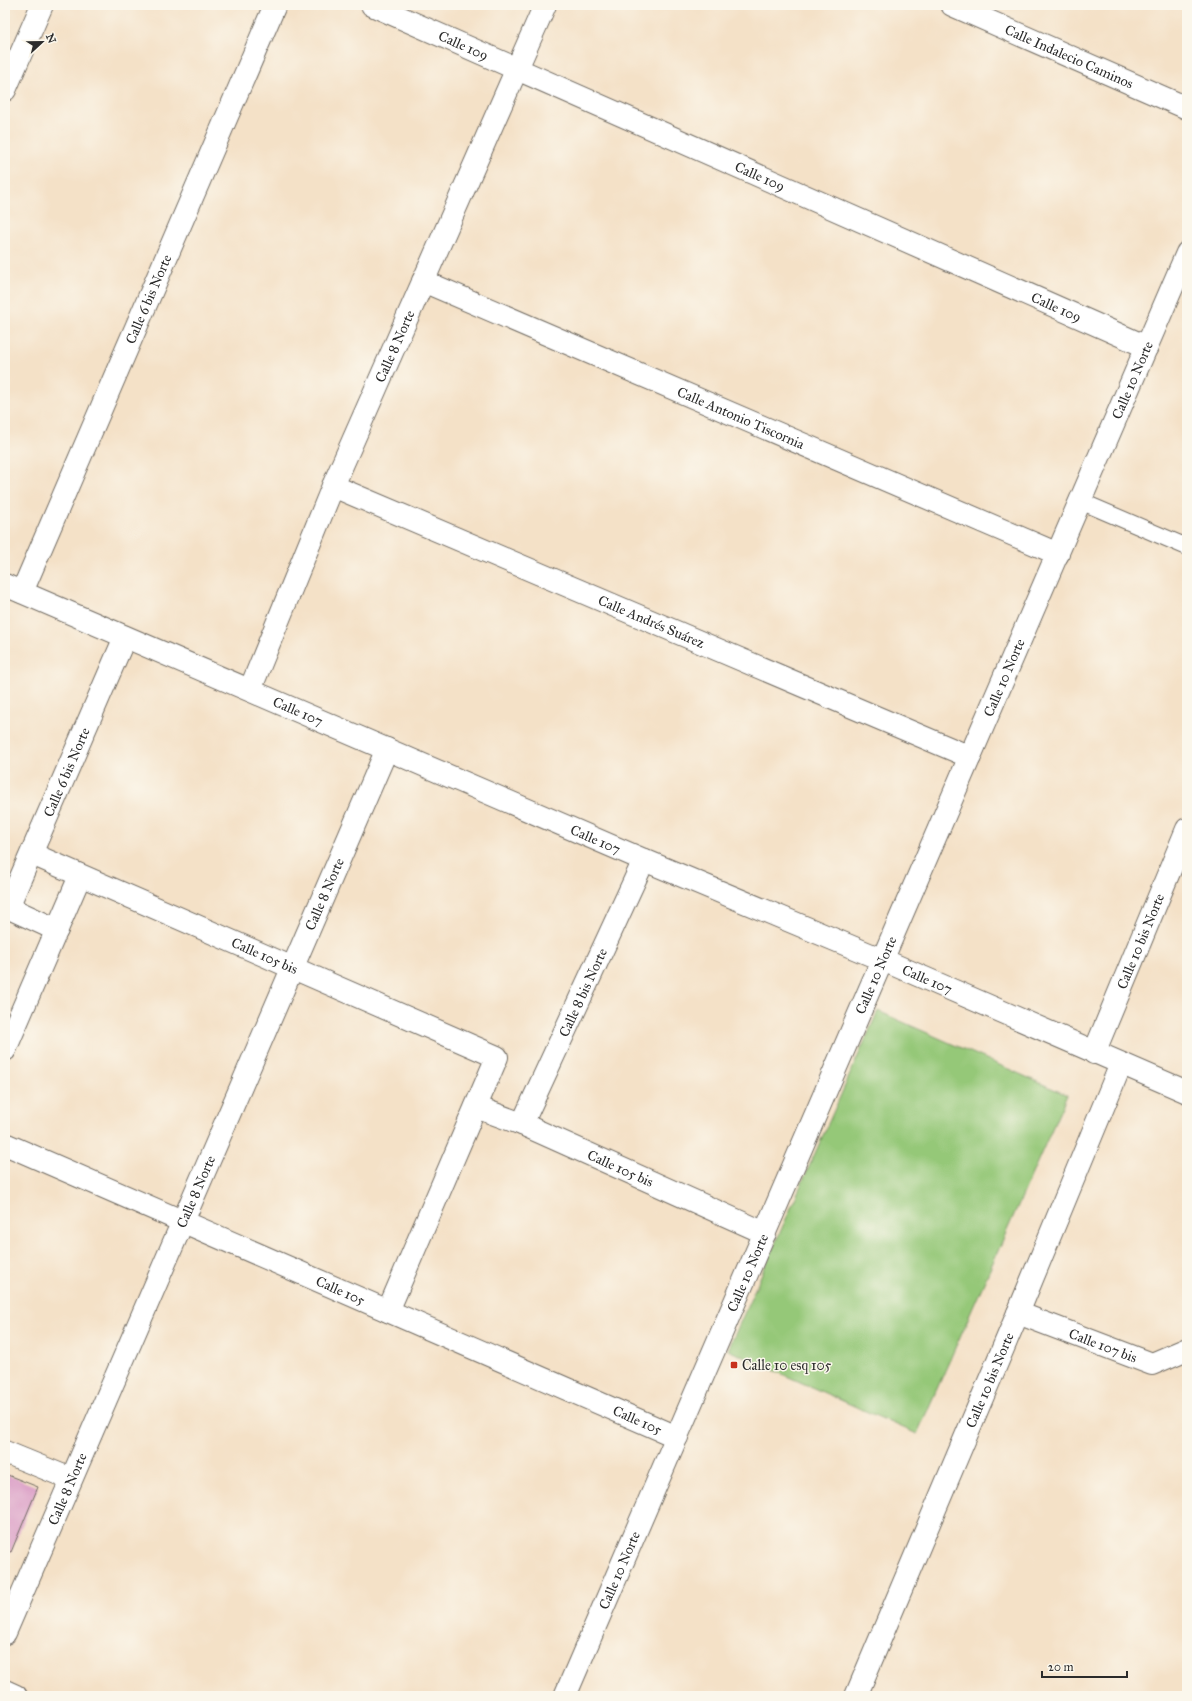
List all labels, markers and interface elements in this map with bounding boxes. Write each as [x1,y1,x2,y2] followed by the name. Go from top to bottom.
[1002,21,1136,92] street label: Calle Indalecio Caminos
[22,22,62,62] north arrow
[436,27,491,64] street label: Calle 109
[43,32,59,46] text: N
[732,158,787,195] street label: Calle 109
[122,252,176,347] street label: Calle 6 bis Norte
[1028,289,1084,326] street label: Calle 109
[372,308,418,385] street label: Calle 8 Norte
[1108,338,1157,422] street label: Calle 10 Norte
[675,383,807,453] street label: Calle Antonio Tiscornia
[595,592,707,652] street label: Calle Andrés Suárez
[980,636,1029,719] street label: Calle 10 Norte
[270,693,326,730] street label: Calle 107
[40,725,94,820] street label: Calle 6 bis Norte
[568,821,623,858] street label: Calle 107
[302,855,348,933] street label: Calle 8 Norte
[1113,891,1168,992] street label: Calle 10 bis Norte
[229,934,300,978] street label: Calle 105 bis
[852,934,901,1017] street label: Calle 10 Norte
[555,945,611,1040] street label: Calle 8 bis Norte
[899,961,955,998] street label: Calle 107
[585,1146,656,1191] street label: Calle 105 bis
[173,1153,219,1230] street label: Calle 8 Norte
[724,1231,772,1314] street label: Calle 10 Norte
[313,1273,368,1309] street label: Calle 105
[1066,1325,1139,1367] street label: Calle 107 bis
[962,1330,1018,1431] street label: Calle 10 bis Norte
[742,1357,832,1375] place label: Calle 10 esq 105
[729,1360,739,1370] marker: Calle 10 esq 105
[610,1402,665,1439] street label: Calle 105
[45,1450,91,1528] street label: Calle 8 Norte
[595,1529,644,1612] street label: Calle 10 Norte
[1042,1653,1127,1679] scale bar
[1048,1660,1074,1674] text: 20 m

